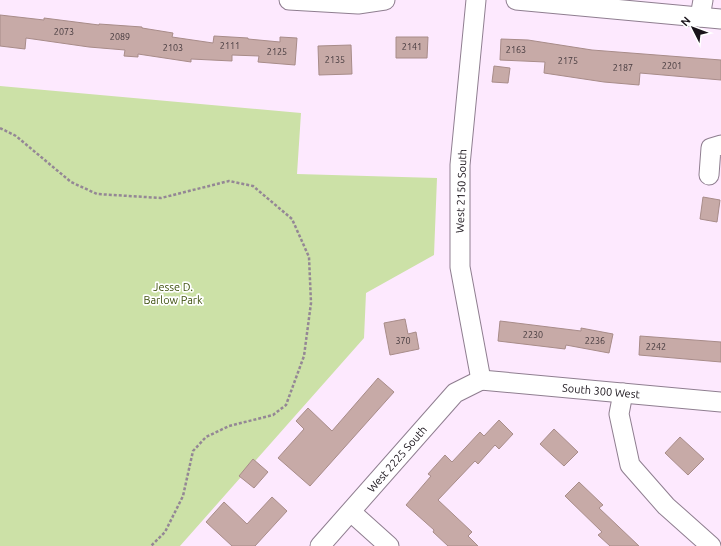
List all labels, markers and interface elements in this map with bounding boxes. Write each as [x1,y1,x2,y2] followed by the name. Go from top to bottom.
[673,8,713,48] north arrow
[678,14,693,28] text: N
[54,27,74,37] house number: 2073
[110,32,130,42] house number: 2089
[220,41,240,51] house number: 2111
[402,42,422,52] house number: 2141
[163,43,183,53] house number: 2103
[506,45,526,55] house number: 2163
[267,47,287,57] house number: 2125
[325,55,345,65] house number: 2135
[558,56,578,66] house number: 2175
[662,61,682,71] house number: 2201
[613,63,633,73] house number: 2187
[454,149,468,233] street label: West 2150 South
[143,281,203,306] park label: Jesse D. Barlow Park
[523,330,543,340] house number: 2230
[395,336,411,346] house number: 370
[585,336,605,346] house number: 2236
[646,342,666,352] house number: 2242
[562,382,641,400] street label: South 300 West
[365,423,429,495] street label: West 2225 South

